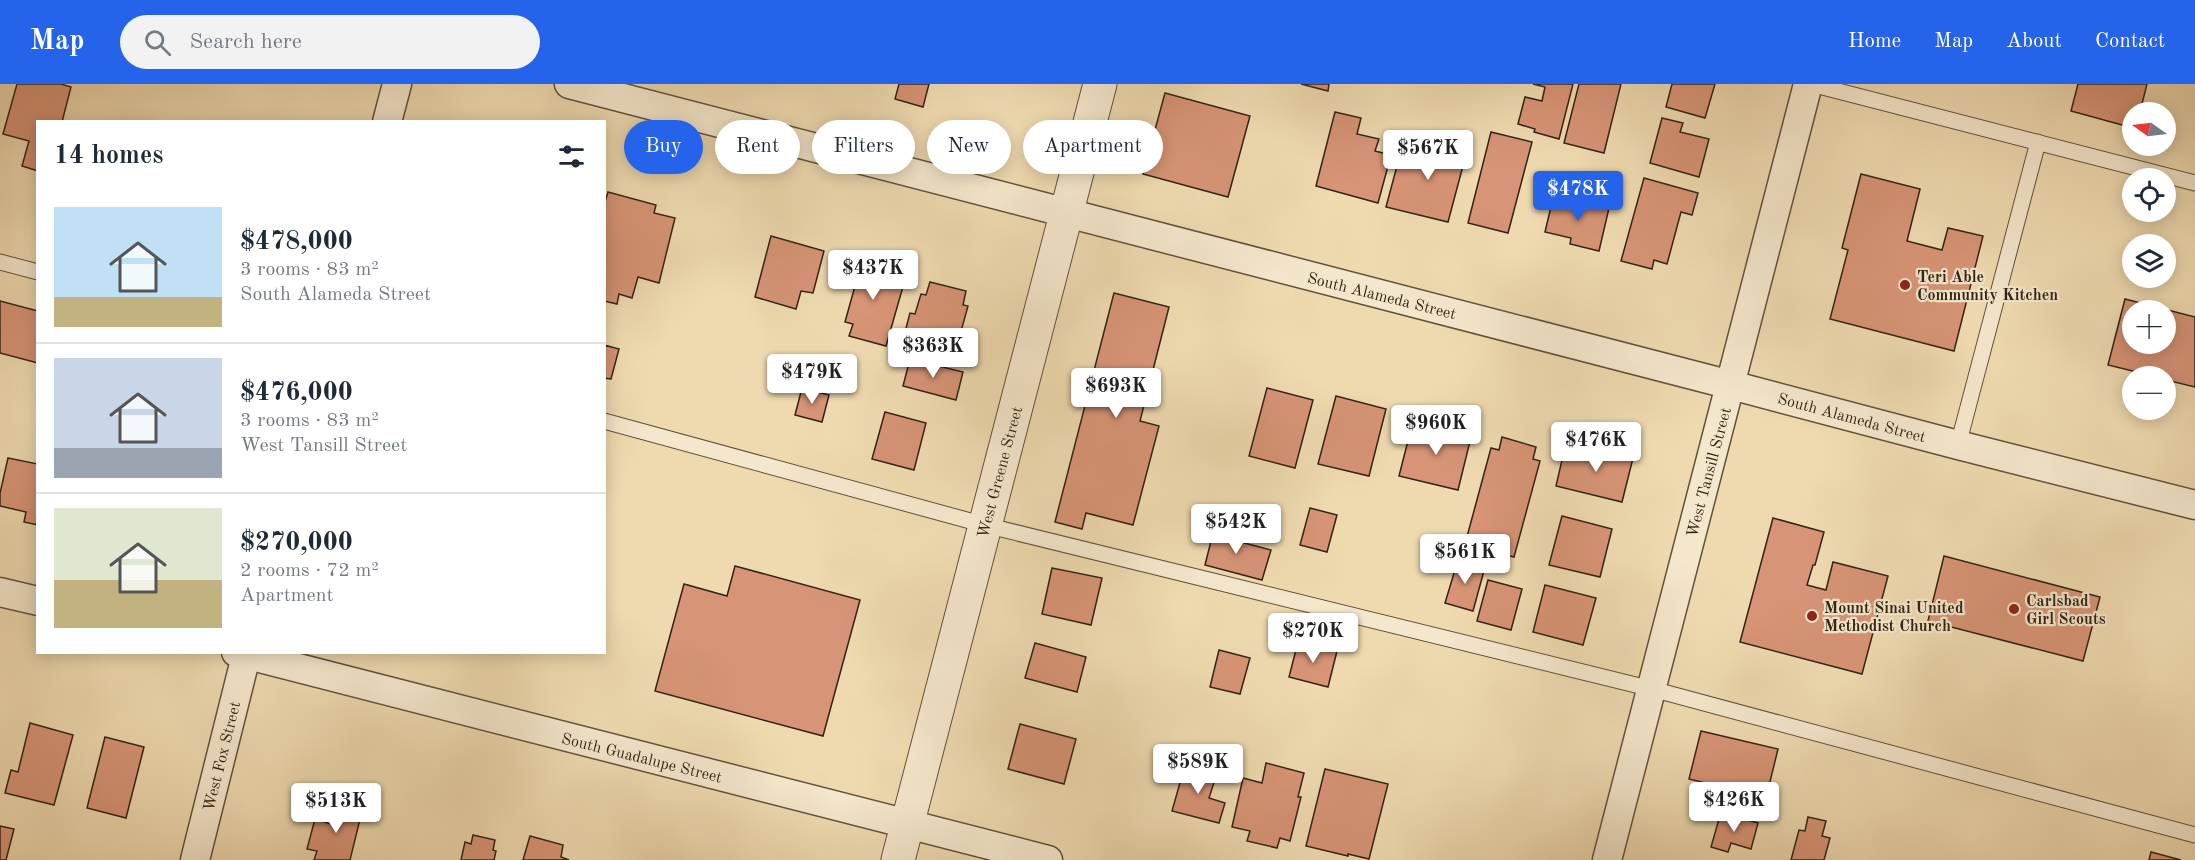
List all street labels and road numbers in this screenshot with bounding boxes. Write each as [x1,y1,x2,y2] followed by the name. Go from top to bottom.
[1305,271,1458,323] street label: South Alameda Street
[1776,391,1928,447] street label: South Alameda Street
[976,405,1026,540] street label: West Greene Street
[1685,405,1735,539] street label: West Tansill Street
[202,700,244,813] street label: West Fox Street
[560,731,724,787] street label: South Guadalupe Street

